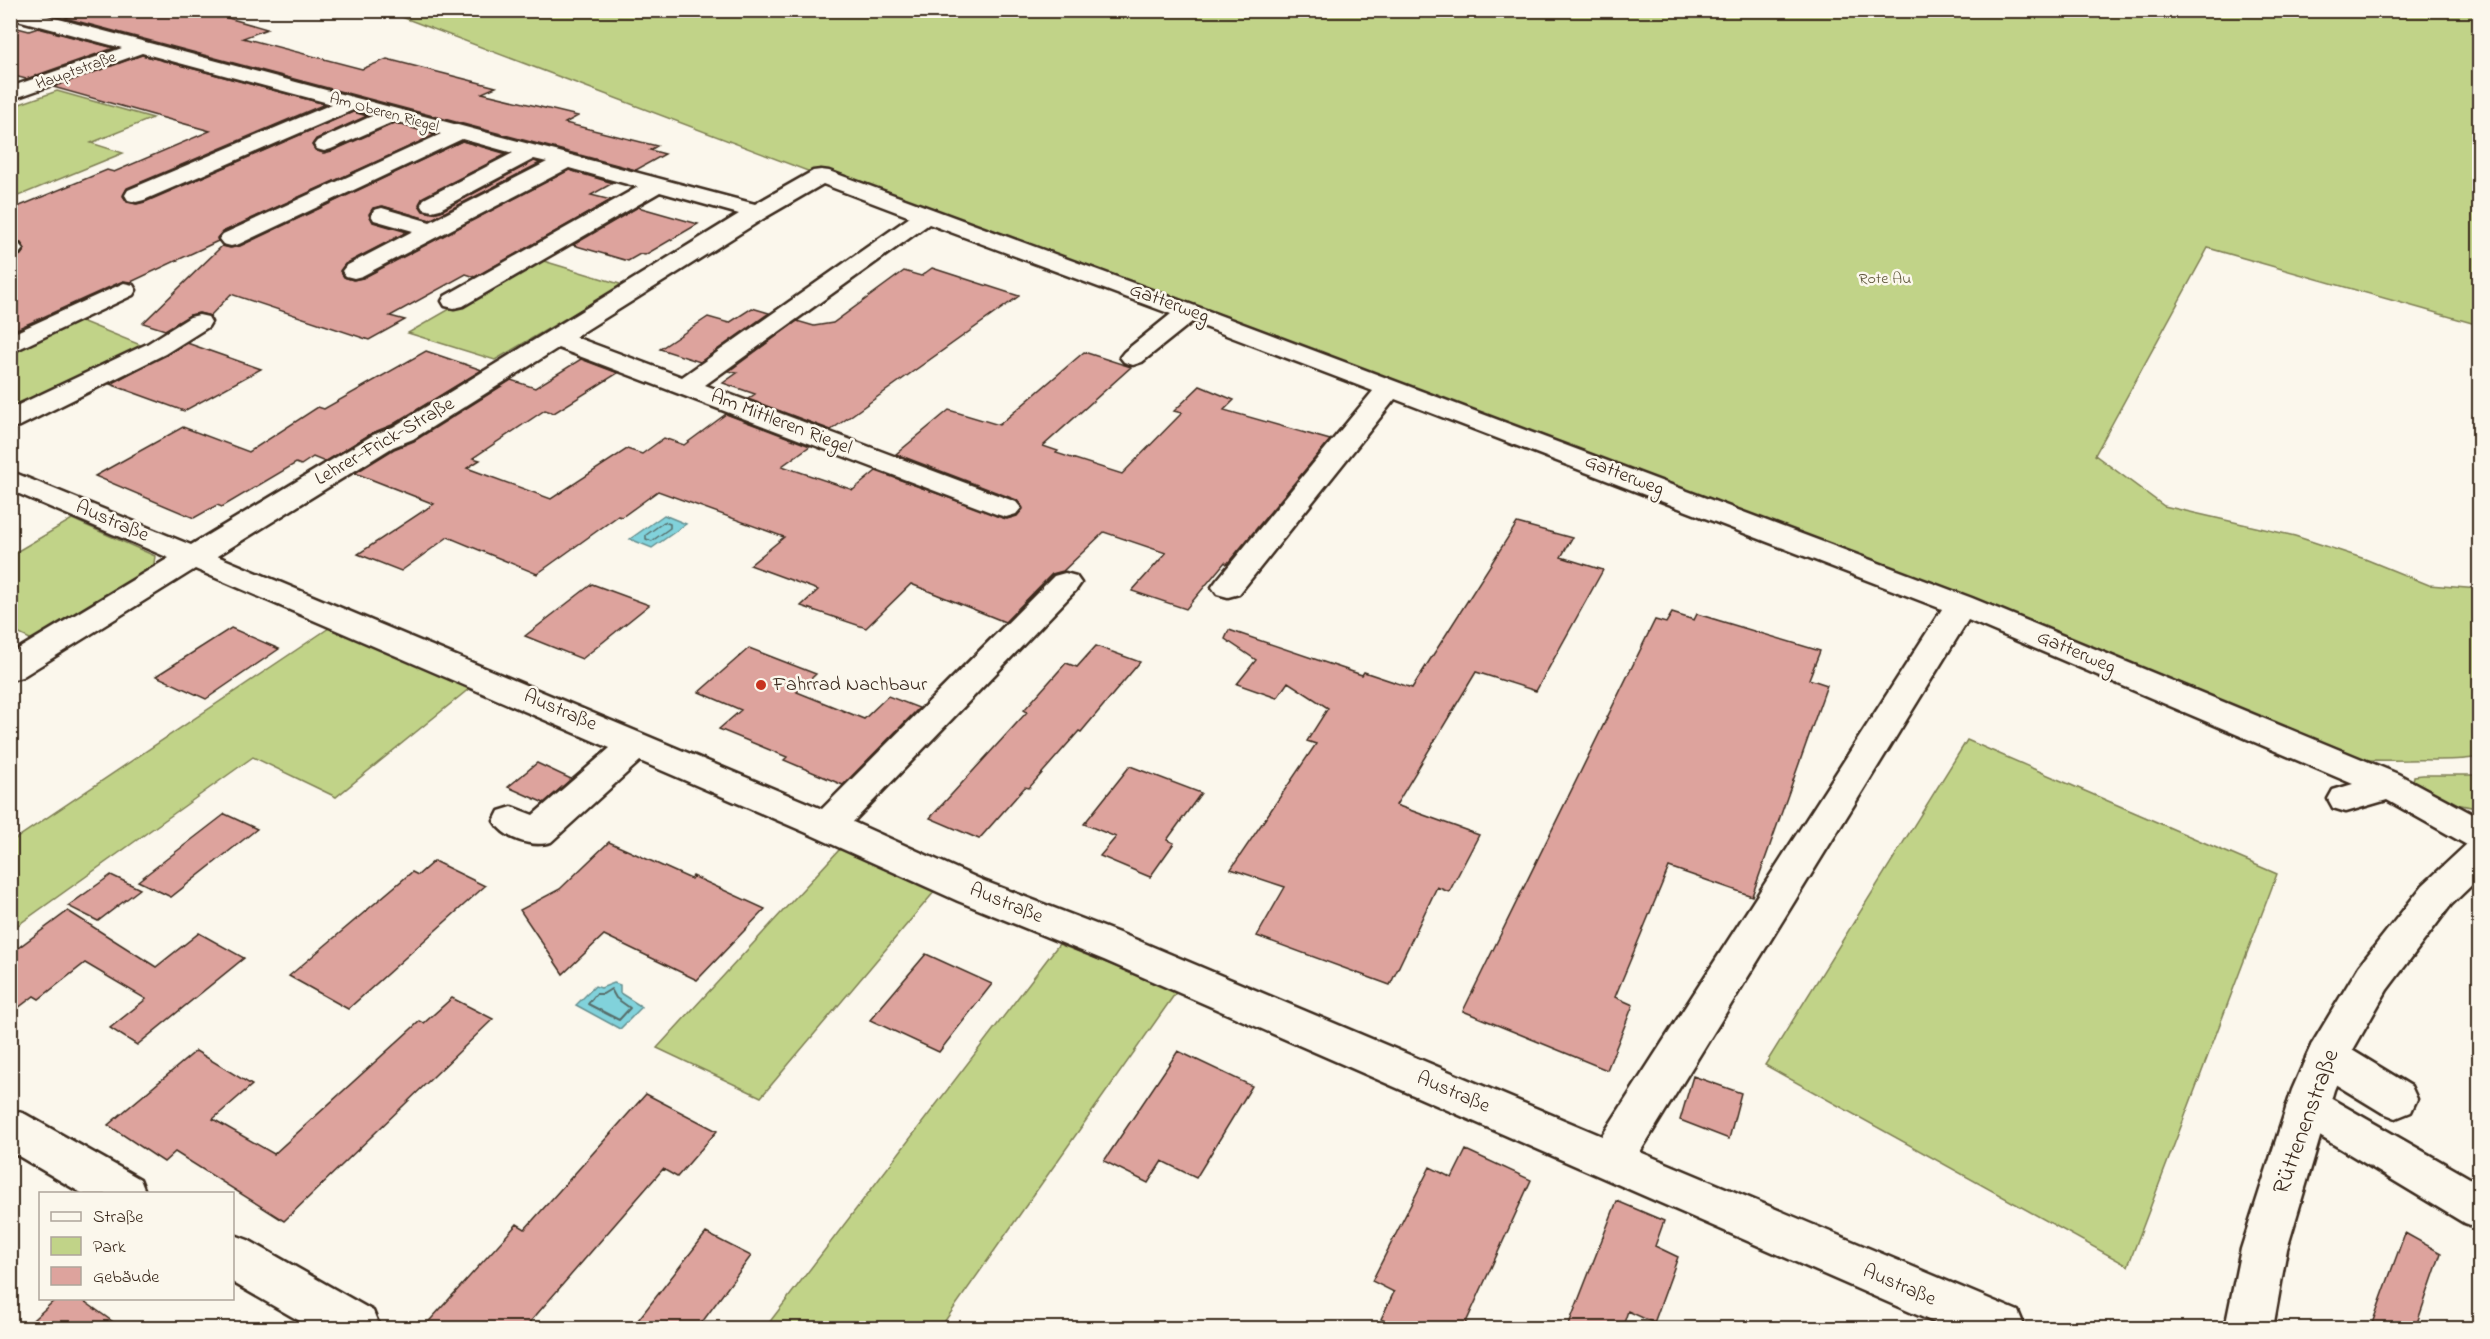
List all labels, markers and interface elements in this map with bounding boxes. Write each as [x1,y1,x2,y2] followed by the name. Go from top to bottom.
[33,45,120,97] street label: Hauptstraße
[327,87,442,139] street label: Am Oberen Riegel
[1859,267,1911,291] park label: Rote Au
[1125,276,1213,333] street label: Gatterweg
[706,383,856,464] street label: Am Mittleren Riegel
[310,390,460,494] street label: Lehrer-Frick-Straße
[1580,448,1668,505] street label: Gatterweg
[71,494,153,550] street label: Austraße
[2032,623,2120,683] street label: Gatterweg
[772,671,928,700] place label: Fahrrad Nachbaur
[754,678,768,692] marker: Fahrrad Nachbaur
[519,683,601,739] street label: Austraße
[965,876,1047,932] street label: Austraße
[2265,1044,2350,1200] street label: Rüttenenstraße
[1412,1065,1494,1121] street label: Austraße
[39,1192,234,1300] legend
[93,1205,144,1231] text: Straße
[93,1235,126,1261] text: Park
[1858,1258,1940,1314] street label: Austraße
[93,1265,160,1291] text: Gebäude

